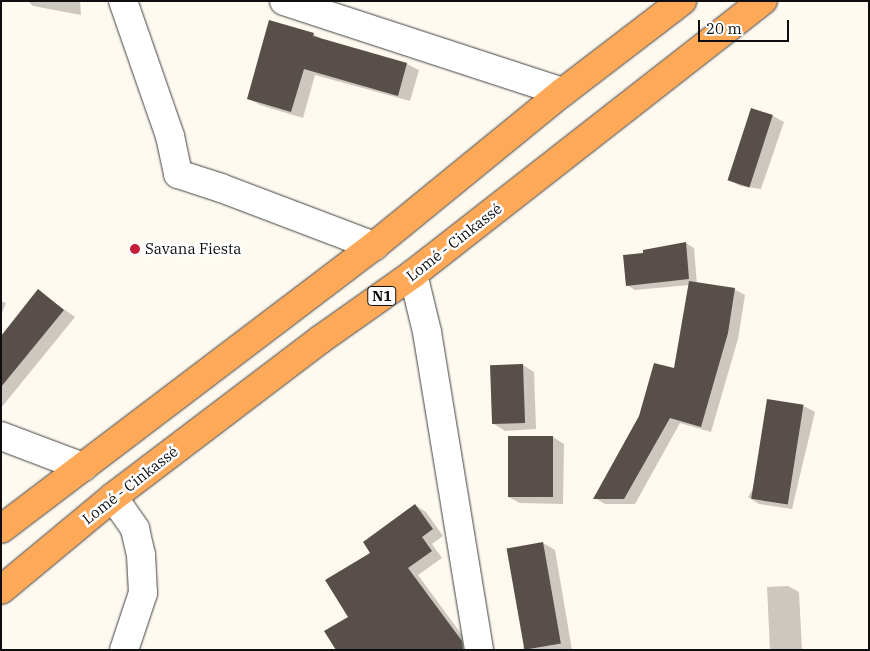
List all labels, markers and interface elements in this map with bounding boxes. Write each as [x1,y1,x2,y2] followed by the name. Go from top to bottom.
[700,10,791,42] scale bar
[706,19,742,38] text: 20 m
[403,199,505,285] street label: Lomé - Cinkassé
[145,240,242,258] place label: Savana Fiesta
[129,243,141,255] marker: Savana Fiesta
[367,284,397,308] road number: N1
[79,442,181,528] street label: Lomé - Cinkassé

